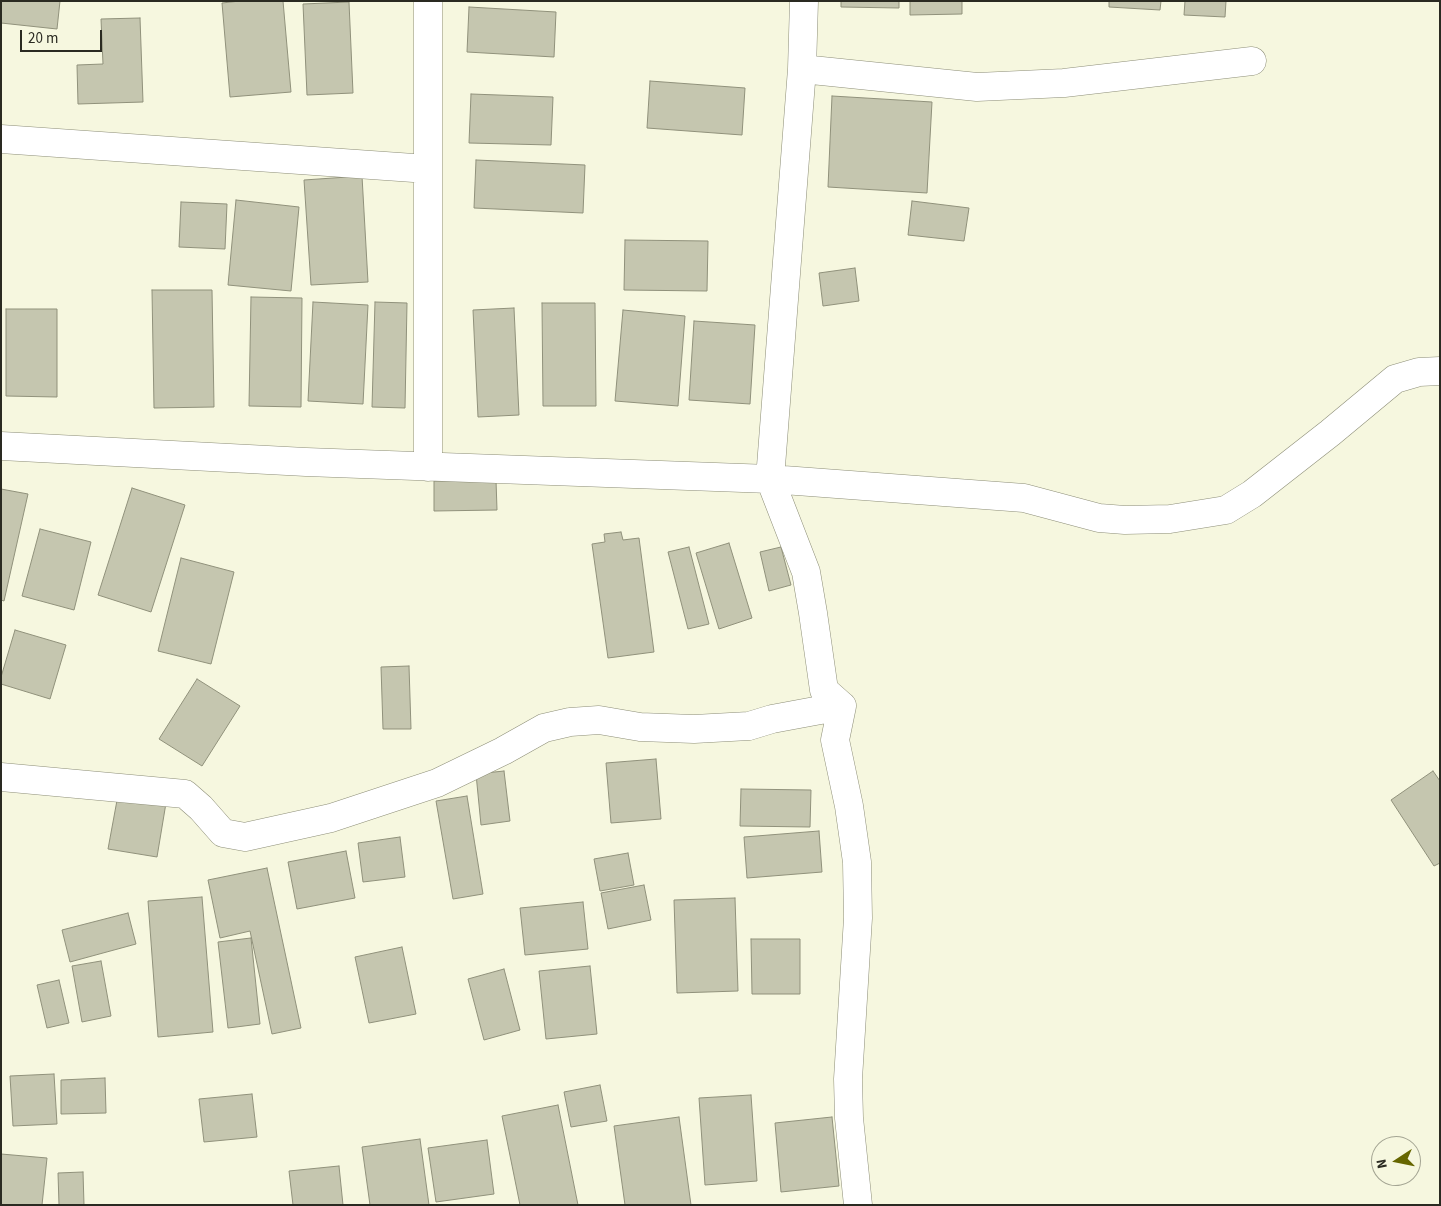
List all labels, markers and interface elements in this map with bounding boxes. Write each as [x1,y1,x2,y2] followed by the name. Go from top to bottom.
[22,20,105,52] scale bar
[28,28,58,49] text: 20 m
[1371,1136,1421,1186] north arrow
[1372,1157,1393,1170] text: N

